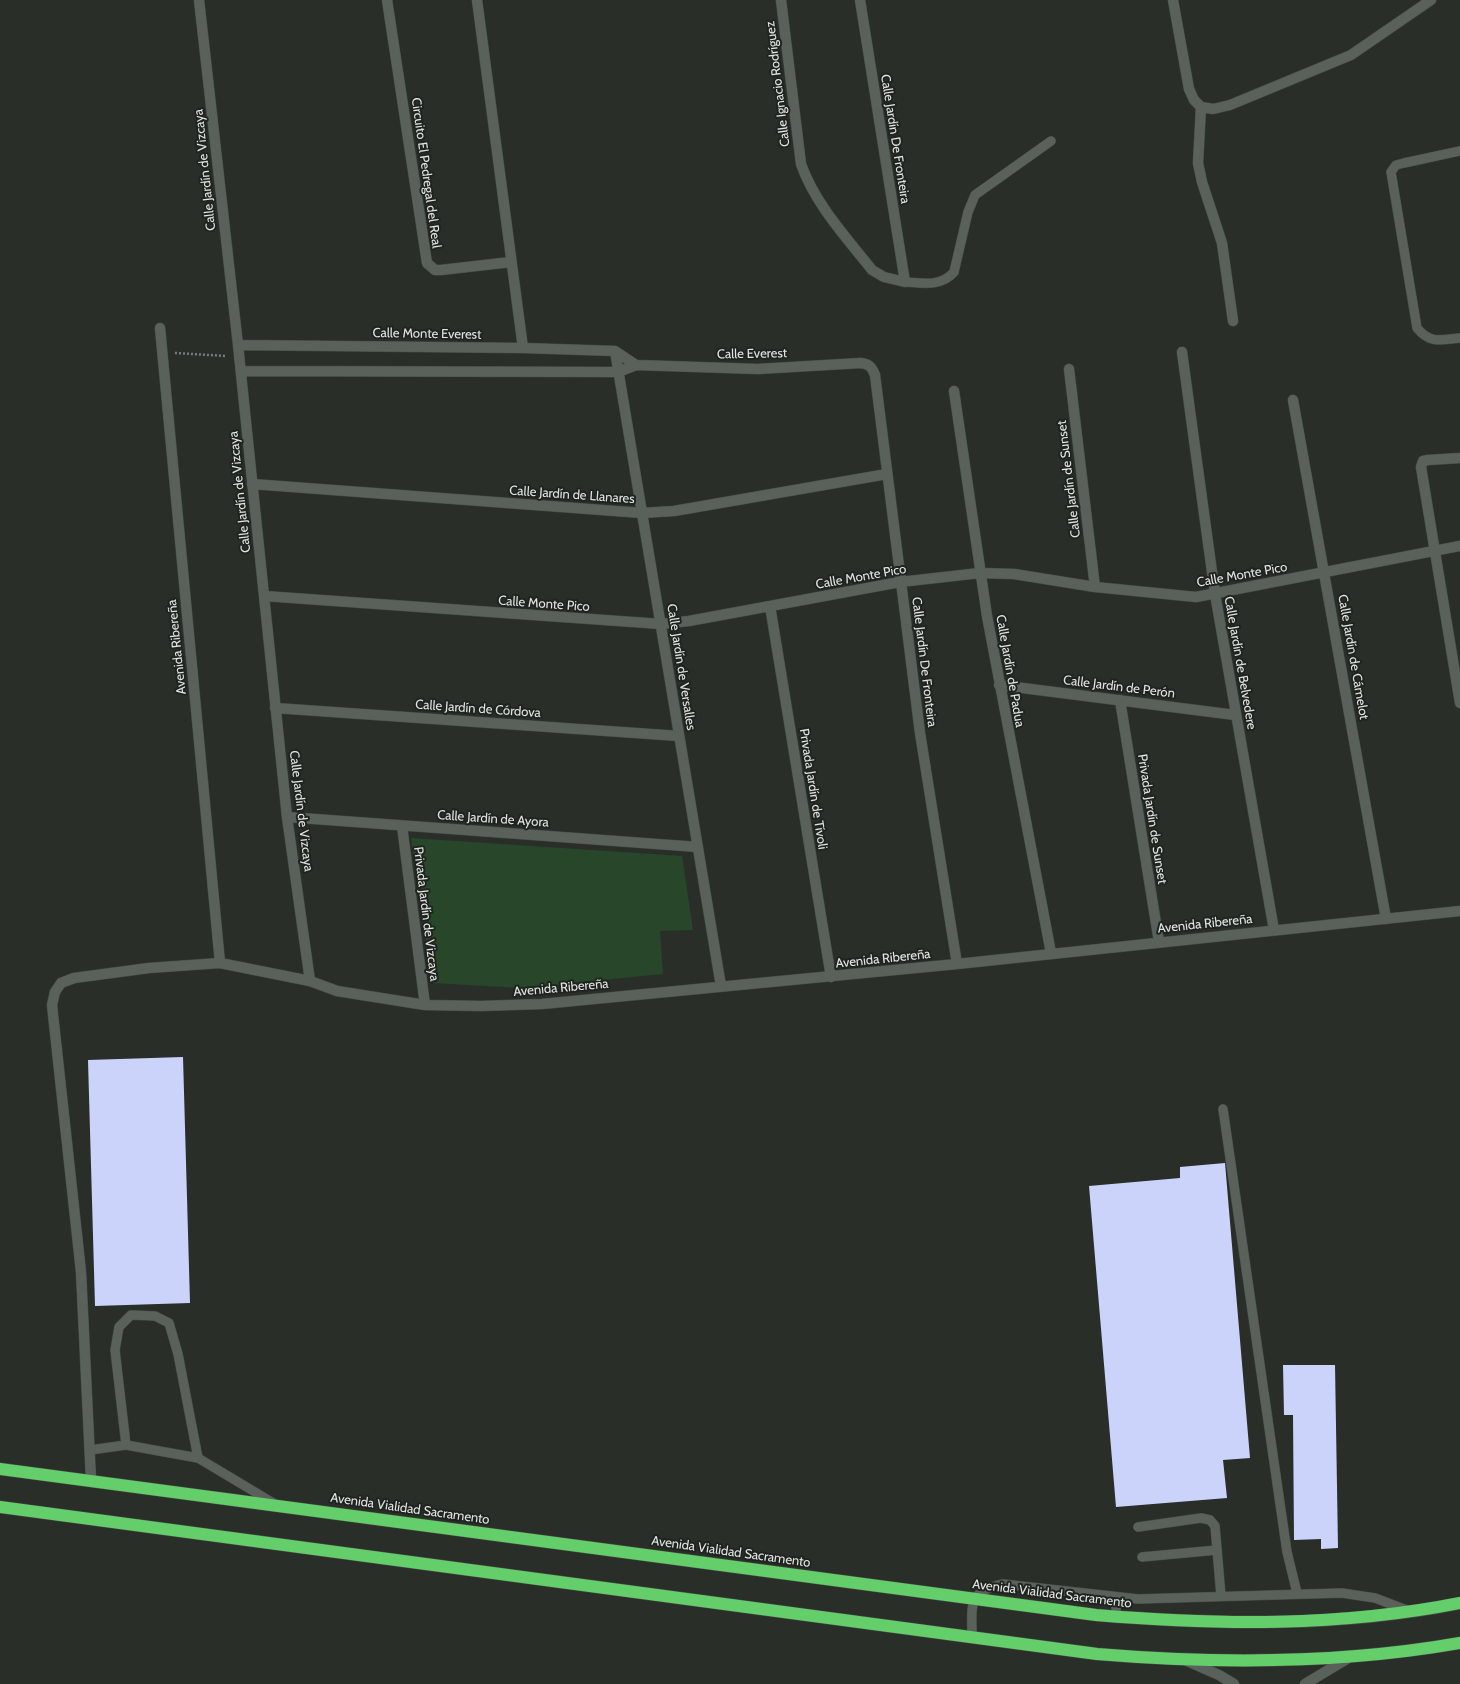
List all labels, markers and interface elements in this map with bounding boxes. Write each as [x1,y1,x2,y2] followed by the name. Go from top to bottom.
[763,20,793,148] street label: Calle Ignacio Rodríguez
[877,73,913,205] street label: Calle Jardín De Fronteira
[408,97,444,249] street label: Circuito El Pedregal del Real
[191,108,219,232] street label: Calle Jardín de Vizcaya
[372,325,482,343] street label: Calle Monte Everest
[717,346,787,362] street label: Calle Everest
[1054,419,1084,539] street label: Calle Jardín de Sunset
[226,430,254,554] street label: Calle Jardín de Vizcaya
[509,483,635,507] street label: Calle Jardín de Llanares
[1196,559,1288,591] street label: Calle Monte Pico
[815,561,907,593] street label: Calle Monte Pico
[498,593,590,615] street label: Calle Monte Pico
[1334,593,1372,721] street label: Calle Jardín de Cámelot
[1221,595,1259,731] street label: Calle Jardín de Belvedere
[908,596,940,728] street label: Calle Jardín De Fronteira
[164,599,190,695] street label: Avenida Ribereña
[663,603,699,731] street label: Calle Jardín de Versalles
[992,614,1028,728] street label: Calle Jardín de Padua
[1062,672,1176,702] street label: Calle Jardín de Perón
[415,697,541,721] street label: Calle Jardín de Córdova
[796,727,830,851] street label: Privada Jardín de Tívoli
[286,749,316,873] street label: Calle Jardín de Vizcaya
[1134,753,1170,885] street label: Privada Jardín de Sunset
[437,807,549,831] street label: Calle Jardín de Ayora
[410,846,442,982] street label: Privada Jardín de Vizcaya
[1157,911,1253,937] street label: Avenida Ribereña
[835,946,931,972] street label: Avenida Ribereña
[513,976,609,1000] street label: Avenida Ribereña
[329,1490,491,1528] street label: Avenida Vialidad Sacramento
[650,1533,812,1571] street label: Avenida Vialidad Sacramento
[971,1576,1133,1612] street label: Avenida Vialidad Sacramento

